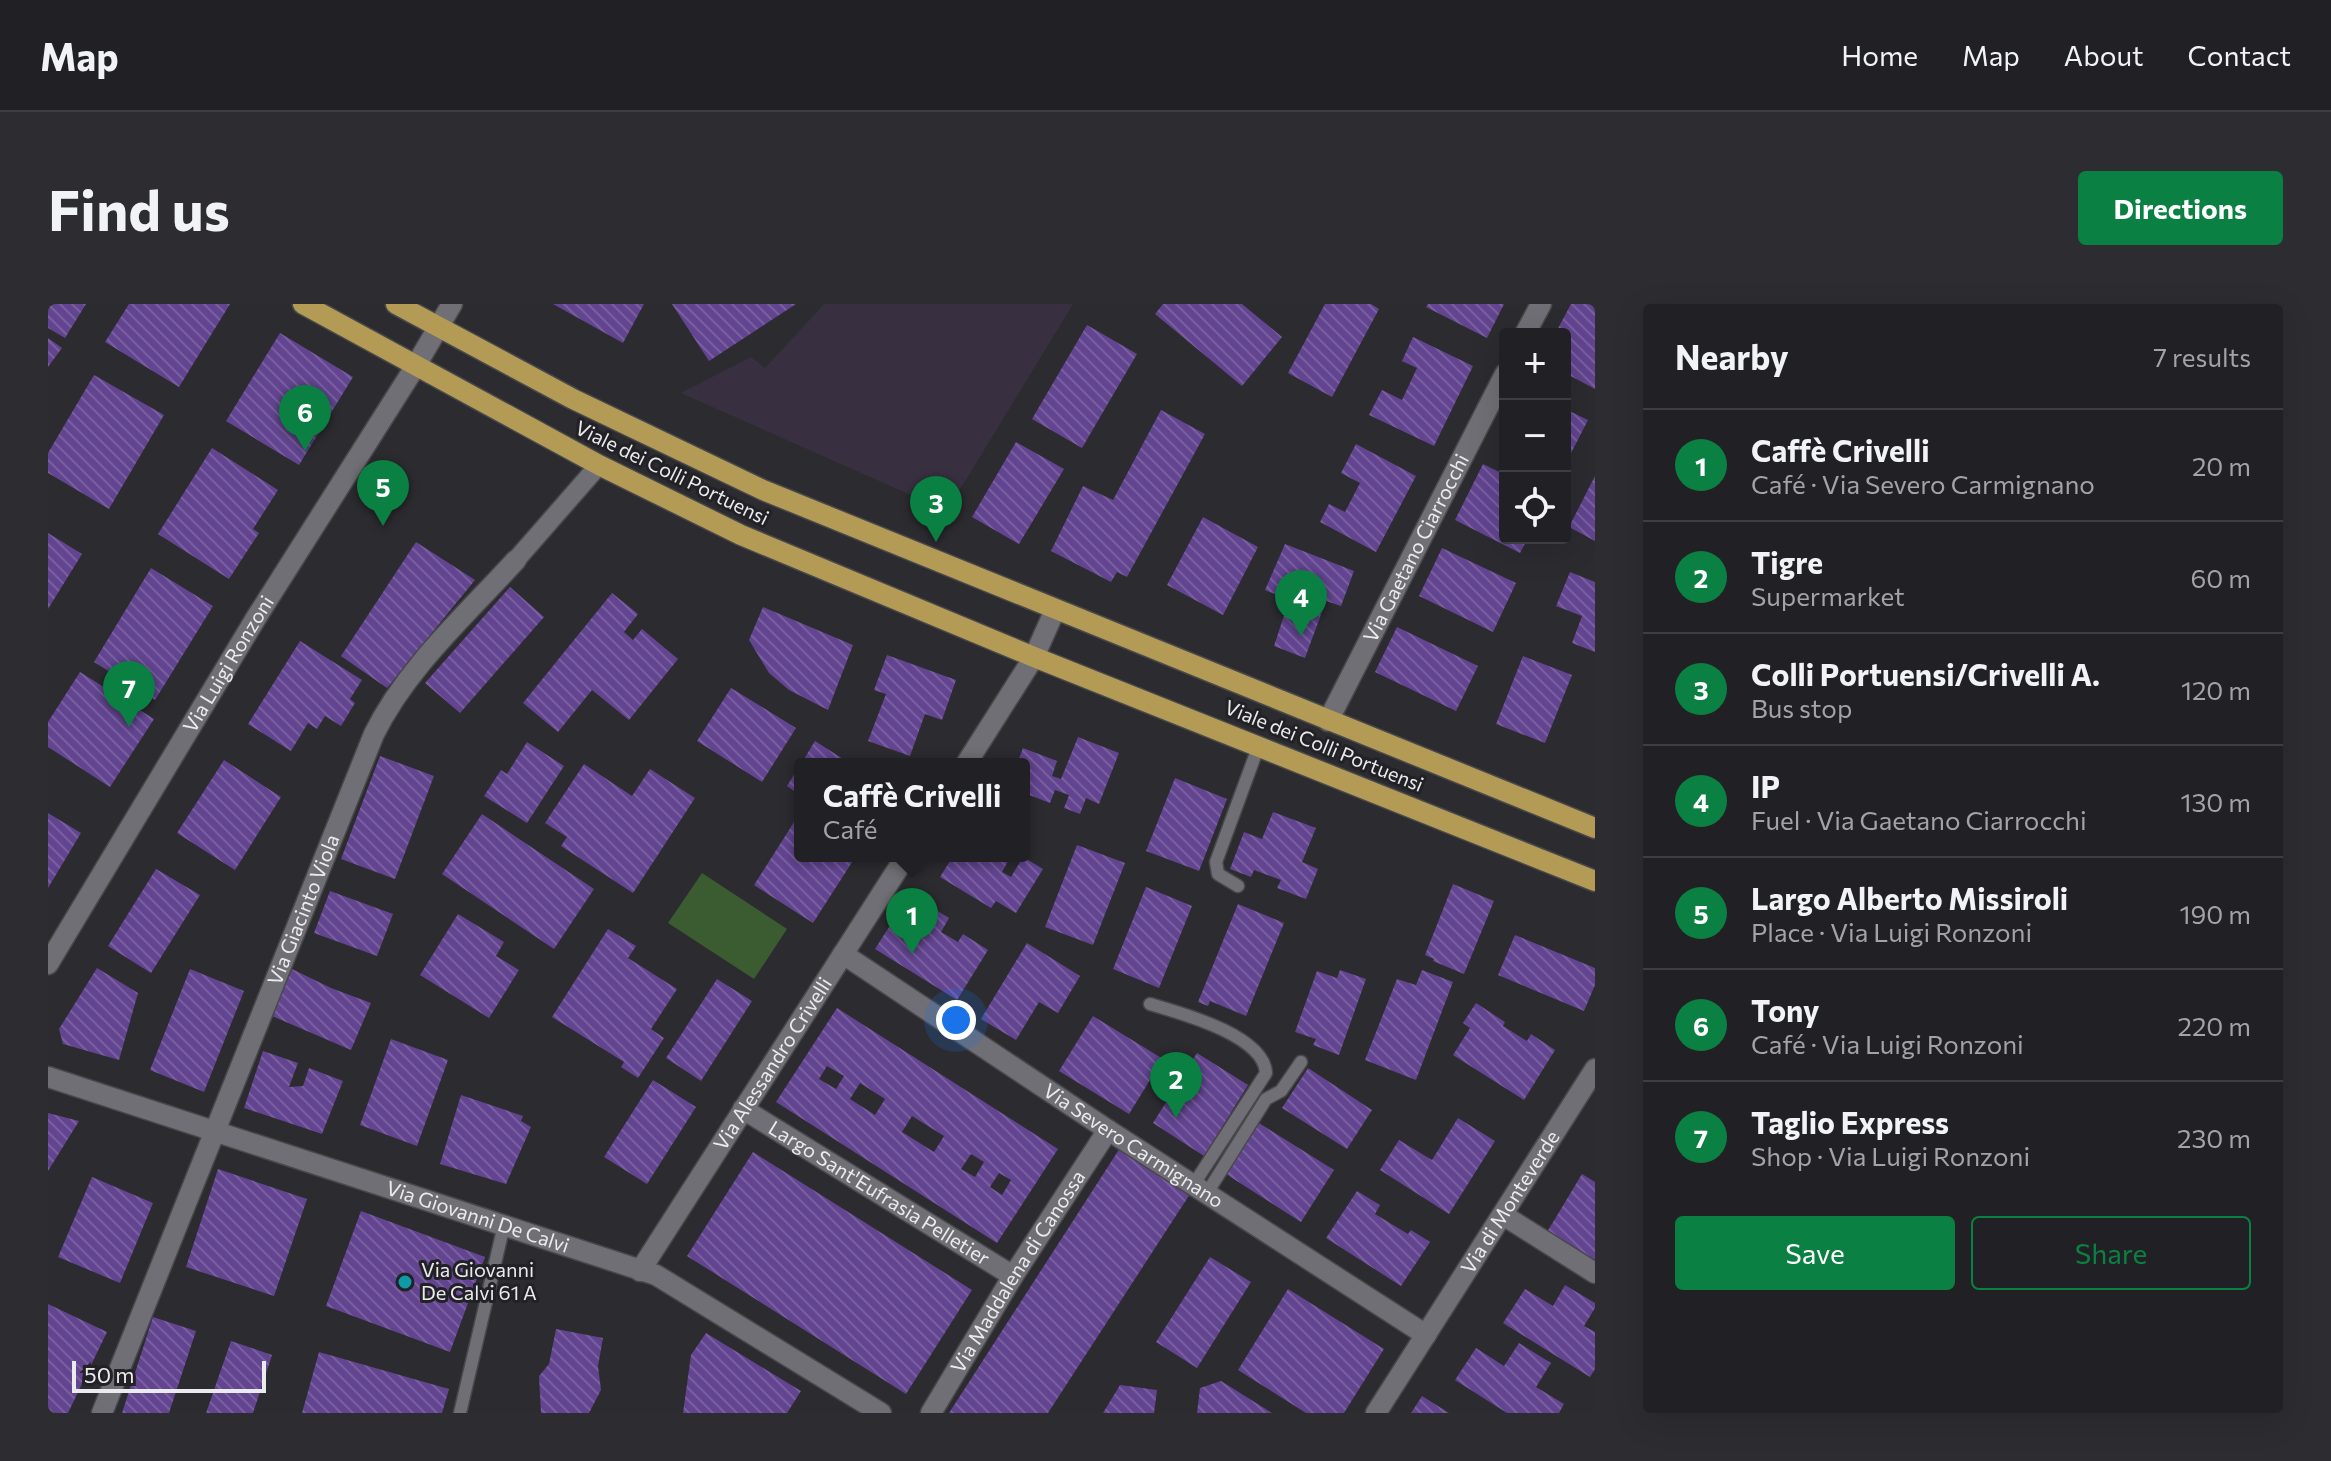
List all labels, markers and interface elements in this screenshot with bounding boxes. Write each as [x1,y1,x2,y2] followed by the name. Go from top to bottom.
[40,32,119,79] text: Map
[1841,38,1918,72] text: Home
[1962,38,2020,72] text: Map
[2064,38,2144,72] text: About
[2188,38,2291,72] text: Contact
[2078,171,2283,245] button: Directions
[48,174,230,243] text: Find us
[1499,328,1571,544] map controls
[1499,328,1571,400] button: +
[1675,335,1789,377] text: Nearby
[2153,341,2251,372] text: 7 results
[279,385,331,451] pin: 6
[1499,400,1571,472] button: −
[572,415,773,529] street label: Viale dei Colli Portuensi
[1751,431,1930,468] text: Caffè Crivelli
[1357,450,1473,646] street label: Via Gaetano Ciarrocchi
[1695,450,1707,481] text: 1
[2192,450,2251,481] text: 20 m
[357,460,409,526] pin: 5
[1751,468,2095,499] text: Café · Via Severo Carmignano
[1499,472,1571,544] button: locate
[910,476,962,542] pin: 3
[1751,543,1823,580] text: Tigre
[1694,562,1708,593] text: 2
[2191,562,2251,593] text: 60 m
[1275,570,1327,636] pin: 4
[1751,580,1905,611] text: Supermarket
[177,591,278,736] street label: Via Luigi Ronzoni
[1751,655,2100,692] text: Colli Portuensi/Crivelli A.
[103,661,155,727] pin: 7
[1693,674,1709,705] text: 3
[2181,674,2251,705] text: 120 m
[1751,692,1852,723] text: Bus stop
[1221,694,1427,796] street label: Viale dei Colli Portuensi
[794,758,1030,862] popup
[1751,767,1780,804] text: IP
[823,776,1001,813] text: Caffè Crivelli
[1693,786,1709,817] text: 4
[2180,786,2251,817] text: 130 m
[1751,804,2087,835] text: Fuel · Via Gaetano Ciarrocchi
[823,813,878,844] text: Café
[262,831,344,988] street label: Via Giacinto Viola
[1751,879,2068,916] text: Largo Alberto Missiroli
[886,888,938,954] pin: 1
[1693,898,1709,929] text: 5
[2179,898,2251,929] text: 190 m
[1751,916,2032,947] text: Place · Via Luigi Ronzoni
[708,973,836,1154] street label: Via Alessandro Crivelli
[1751,991,1820,1028] text: Tony
[936,1000,976,1040] your location
[1693,1010,1709,1041] text: 6
[2178,1010,2251,1041] text: 220 m
[1751,1028,2024,1059] text: Café · Via Luigi Ronzoni
[1150,1052,1202,1118] pin: 2
[1039,1078,1228,1212] street label: Via Severo Carmignano
[1751,1103,1949,1140] text: Taglio Express
[765,1115,994,1270] street label: Largo Sant'Eufrasia Pelletier
[1694,1122,1708,1153] text: 7
[2177,1122,2251,1153] text: 230 m
[1455,1126,1564,1278] street label: Via di Monteverde
[1751,1140,2030,1171] text: Shop · Via Luigi Ronzoni
[945,1165,1090,1377] street label: Via Maddalena di Canossa
[384,1175,573,1257] street label: Via Giovanni De Calvi
[1675,1216,1955,1290] button: Save
[1971,1216,2251,1290] button: Share
[421,1257,537,1304] place label: Via Giovanni De Calvi 61 A
[396,1273,414,1291] marker: Via Giovanni De Calvi 61 A
[72,1357,266,1393] scale bar
[84,1361,134,1388] text: 50 m

